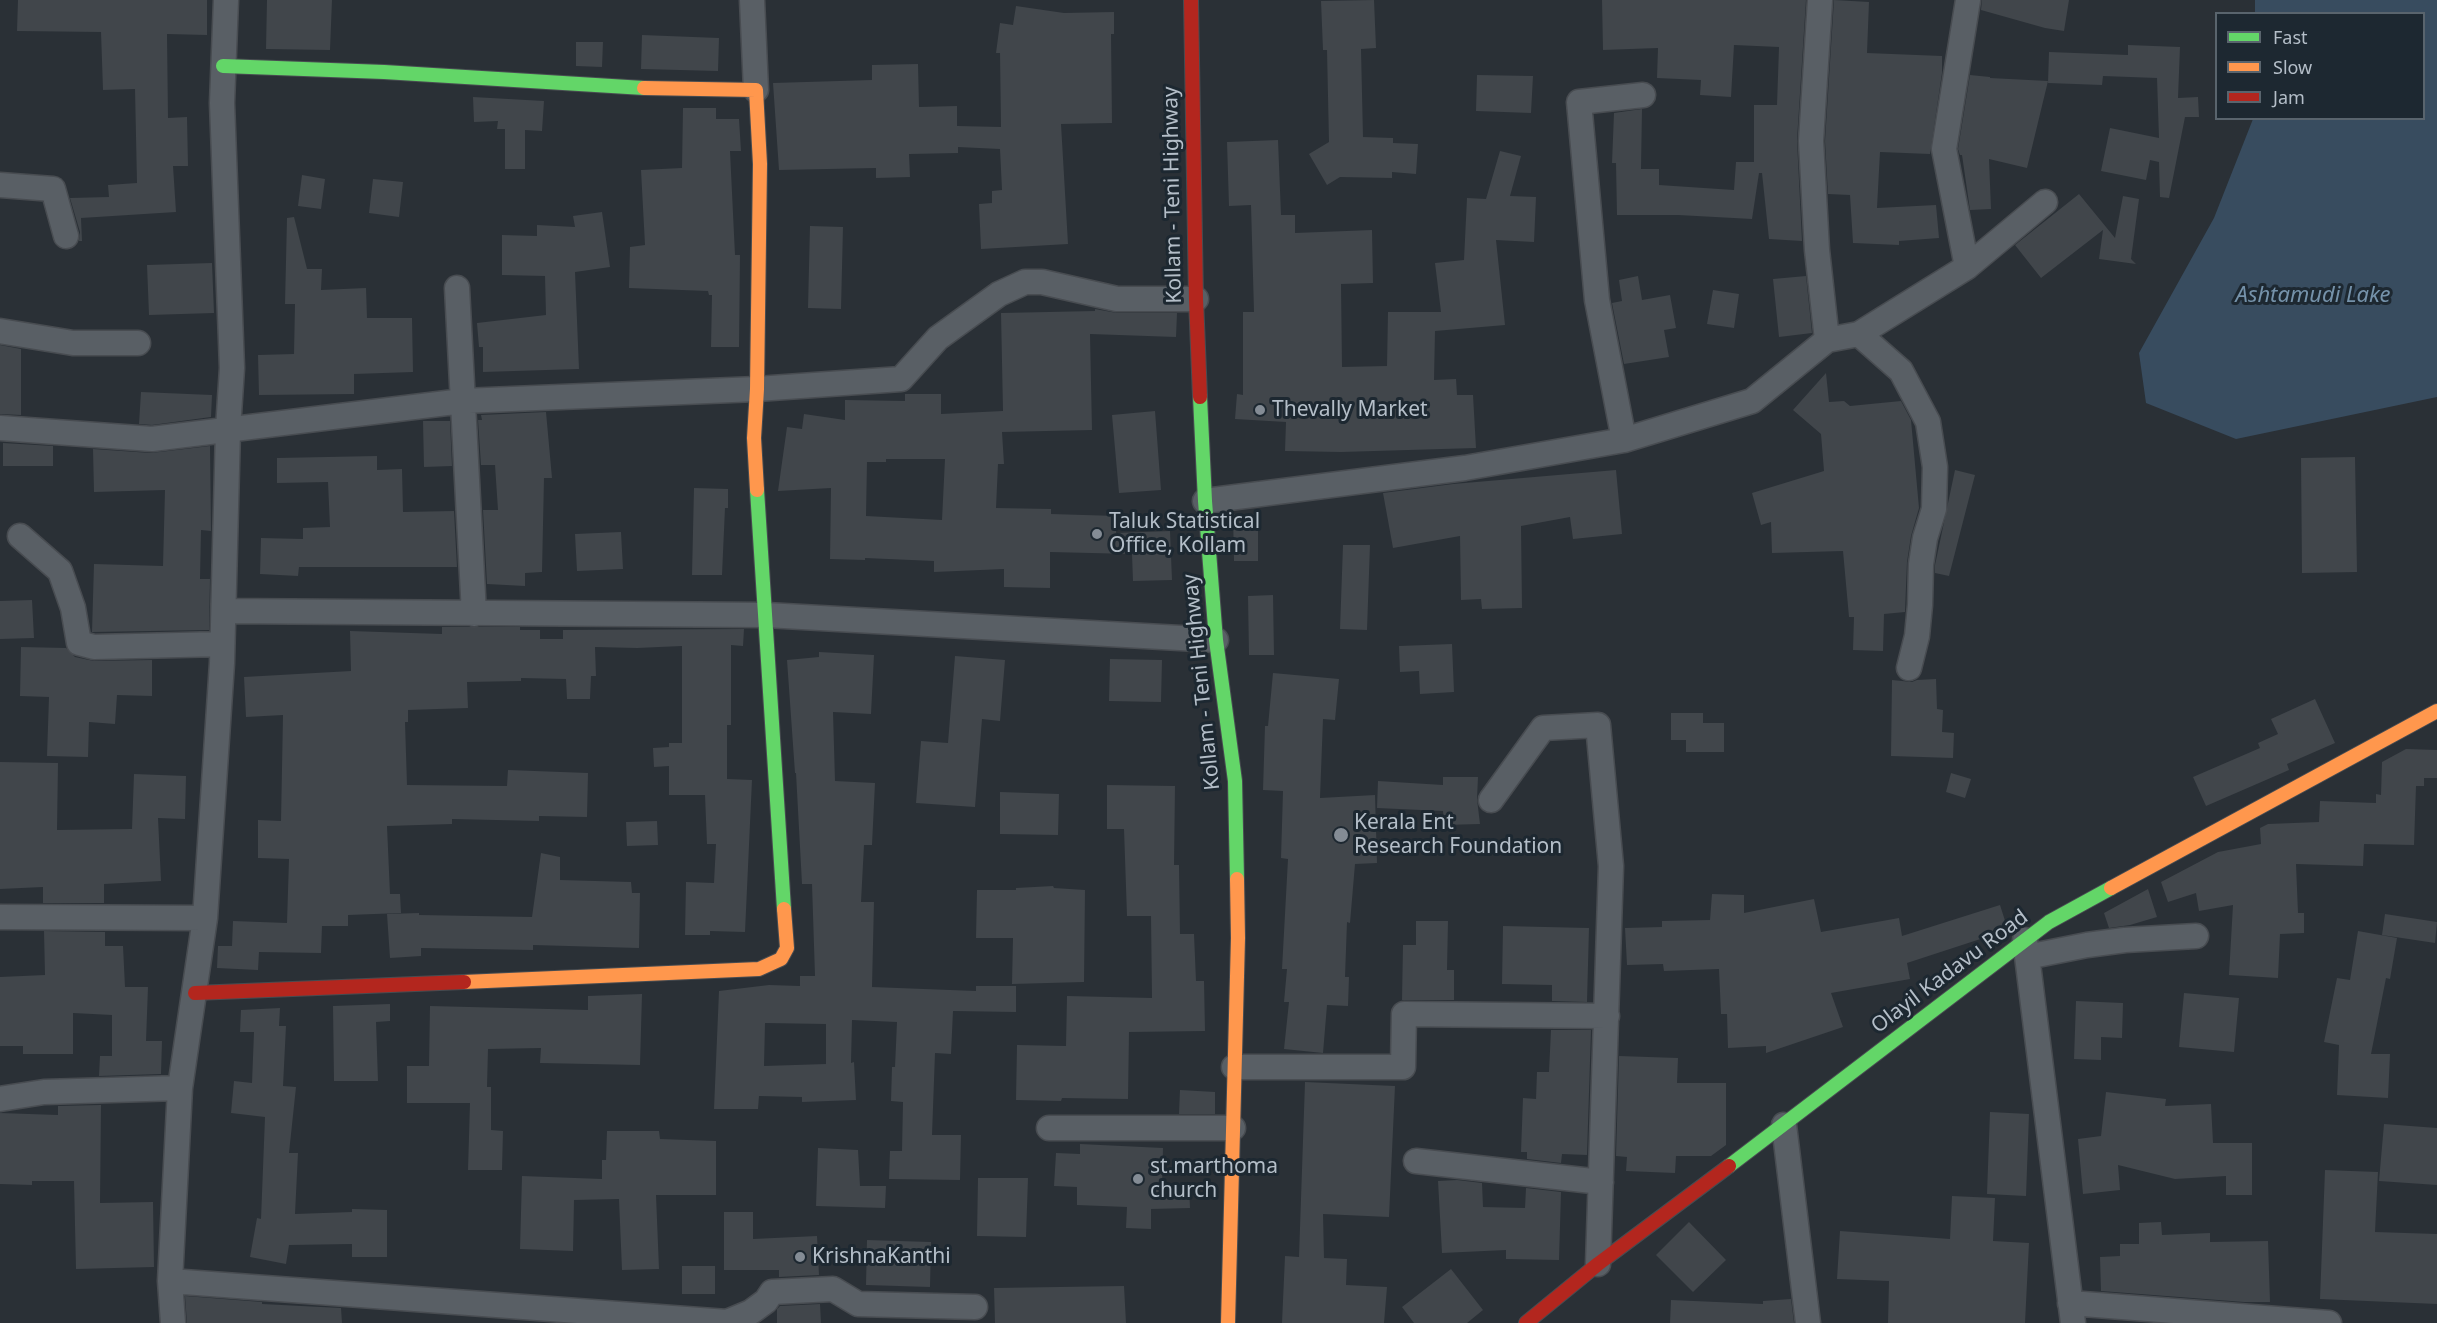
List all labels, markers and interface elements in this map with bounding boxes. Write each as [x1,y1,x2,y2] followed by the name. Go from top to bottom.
[2215,12,2425,120] legend
[2273,25,2308,49] text: Fast
[2273,55,2312,79] text: Slow
[2273,85,2305,109] text: Jam
[1159,86,1187,304] street label: Kollam - Teni Highway
[2236,283,2390,309] water label: Ashtamudi Lake
[1272,397,1428,423] place label: Thevally Market
[1253,403,1267,417] marker: Thevally Market
[1109,509,1260,559] place label: Taluk Statistical Office, Kollam
[1090,527,1104,541] marker: Taluk Statistical Office, Kollam
[1178,573,1226,791] street label: Kollam - Teni Highway
[1354,810,1562,860] place label: Kerala Ent Research Foundation
[1332,826,1350,844] marker: Kerala Ent Research Foundation
[1867,905,2033,1039] street label: Olayil Kadavu Road
[1150,1154,1278,1204] place label: st.marthoma church
[1131,1172,1145,1186] marker: st.marthoma church
[812,1244,951,1270] place label: KrishnaKanthi
[793,1250,807,1264] marker: KrishnaKanthi

